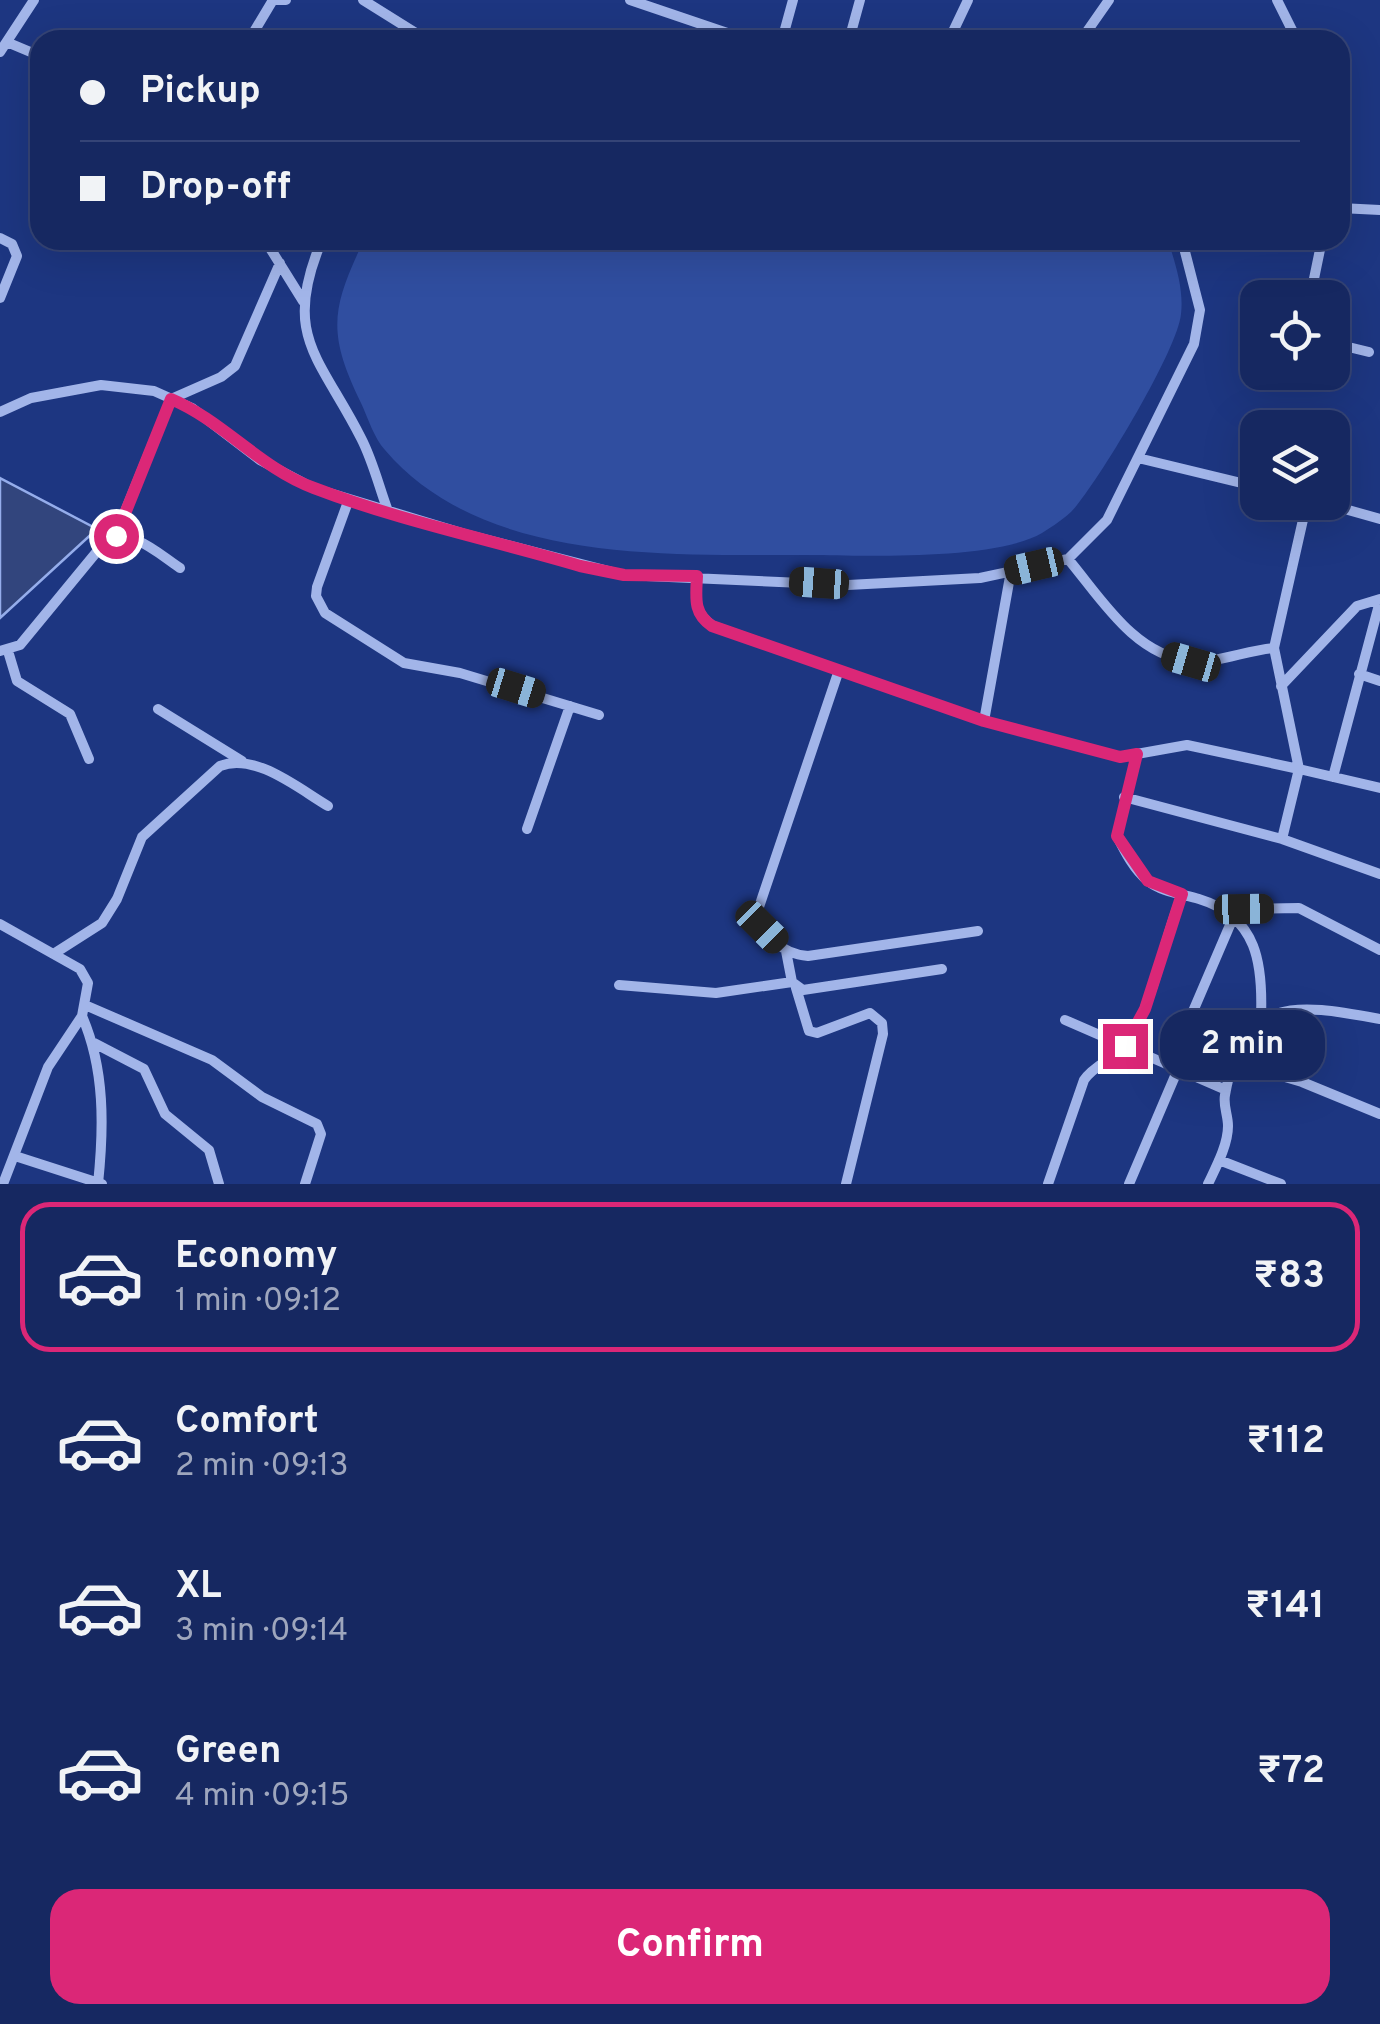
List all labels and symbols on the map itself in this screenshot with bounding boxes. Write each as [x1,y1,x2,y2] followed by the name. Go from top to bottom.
[94,514,139,559] route start
[1001,545,1067,587] car
[788,566,850,600] car
[1158,639,1224,685] car
[483,665,549,711] car
[1214,893,1274,925] car
[730,895,794,959] car
[1160,1011,1325,1081] callout: 2 min
[1103,1024,1148,1069] route end

